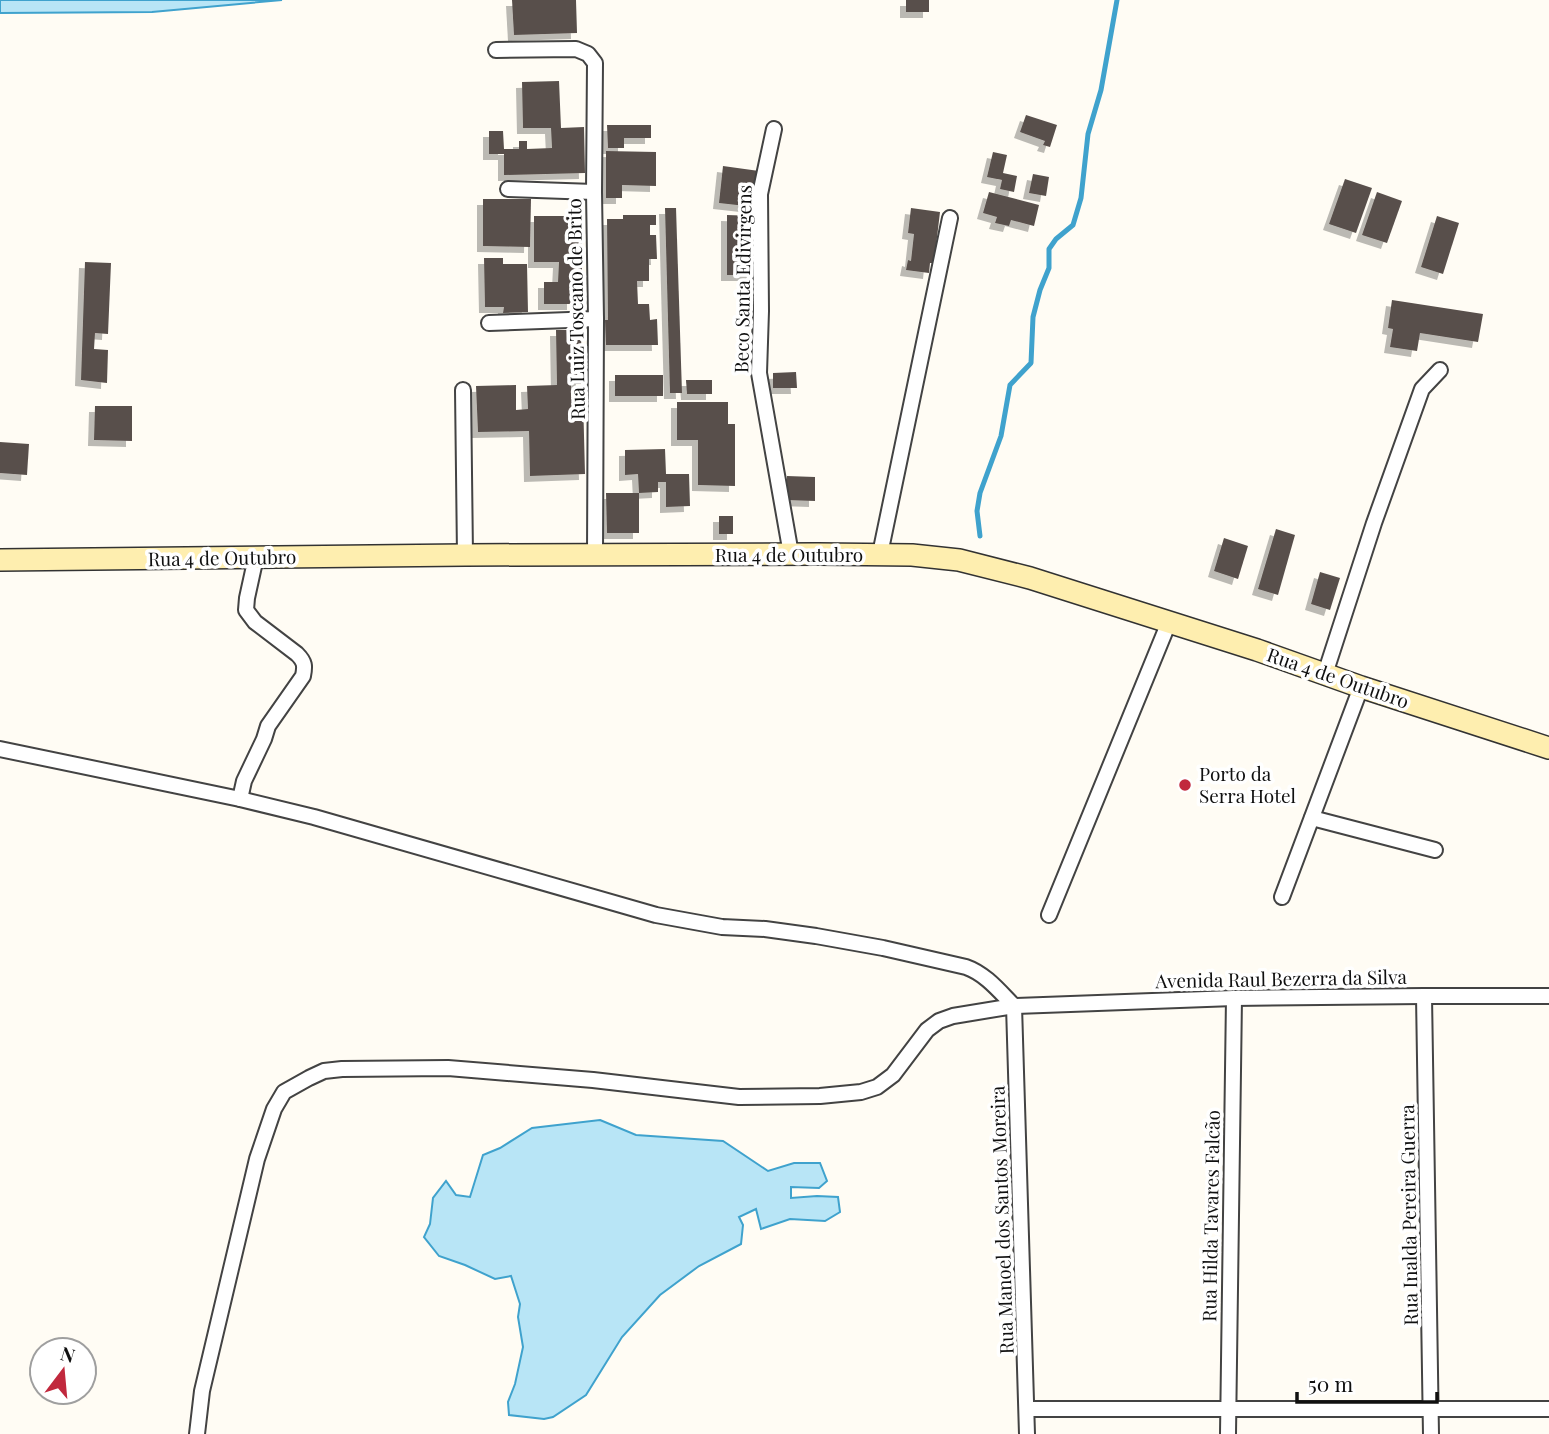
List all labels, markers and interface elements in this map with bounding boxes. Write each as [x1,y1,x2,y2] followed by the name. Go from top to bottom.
[727,185,757,373] street label: Beco Santa Edivirgens
[560,198,590,420] street label: Rua Luiz Toscano de Brito
[715,541,863,567] street label: Rua 4 de Outubro
[148,543,296,571] street label: Rua 4 de Outubro
[1264,641,1413,714] street label: Rua 4 de Outubro
[1199,760,1297,808] place label: Porto da Serra Hotel
[1177,777,1193,793] marker: Porto da Serra Hotel
[1154,963,1407,993] street label: Avenida Raul Bezerra da Silva
[983,1085,1019,1355] street label: Rua Manoel dos Santos Moreira
[1393,1104,1423,1326] street label: Rua Inalda Pereira Guerra
[1195,1110,1225,1322] street label: Rua Hilda Tavares Falcão
[28,1336,98,1406] north arrow
[58,1339,78,1368] text: N
[1297,1360,1437,1404] scale bar
[1308,1369,1354,1397] text: 50 m

